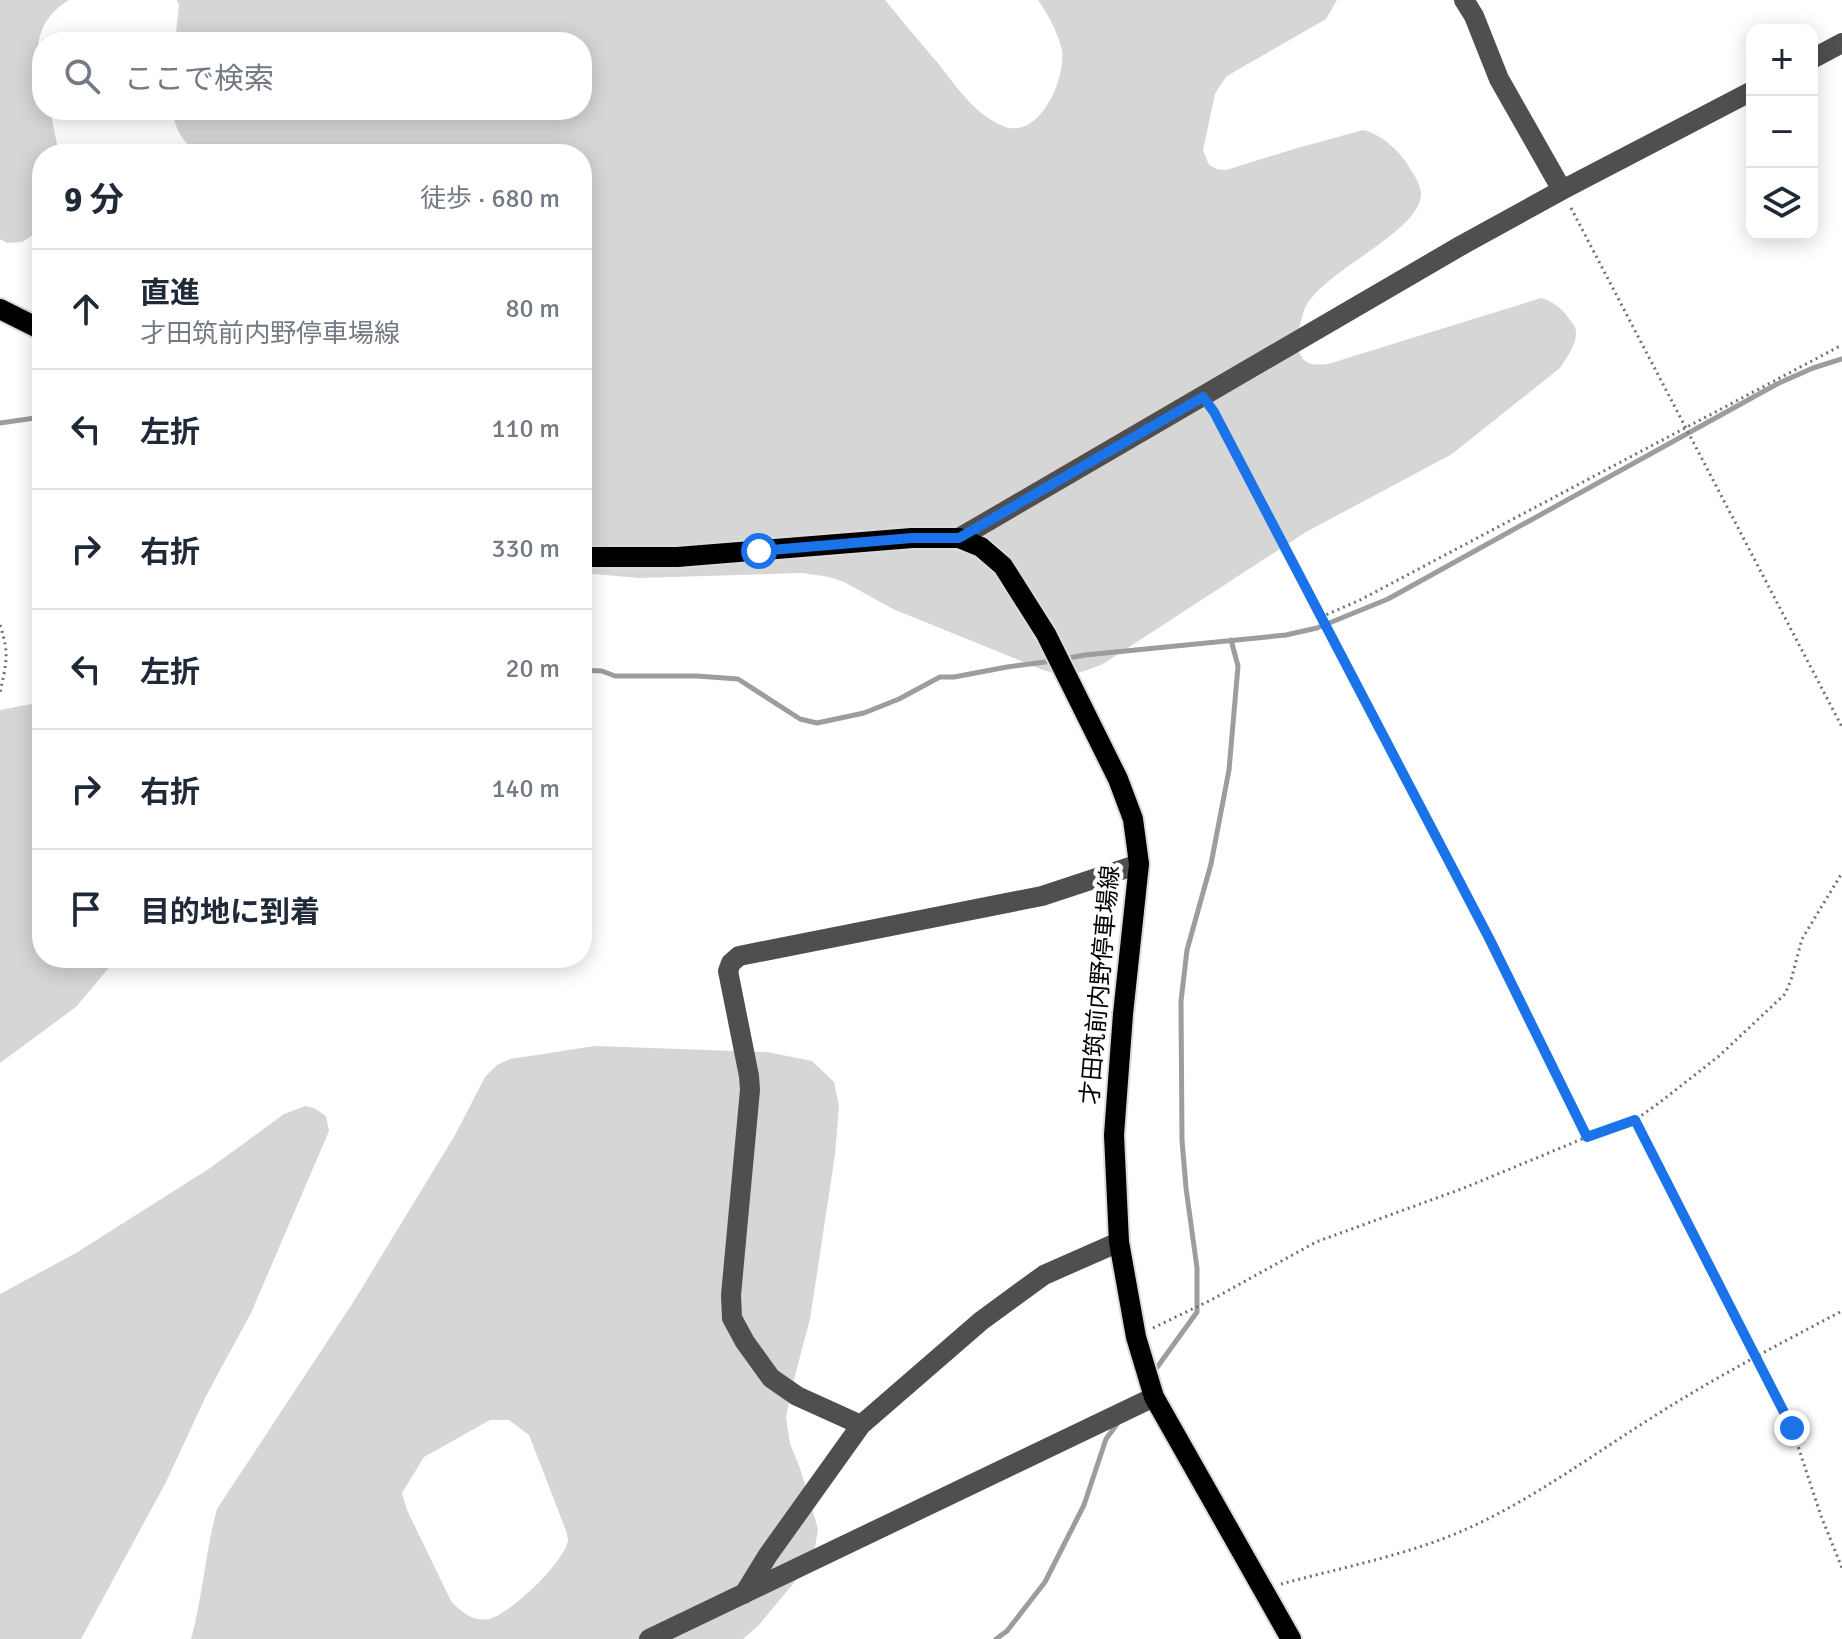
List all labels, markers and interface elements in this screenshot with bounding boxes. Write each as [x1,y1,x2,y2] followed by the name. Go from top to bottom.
[1746,24,1818,240] map controls
[1746,24,1818,96] button: +
[32,32,592,120] search box
[60,54,104,98] icon: search
[124,61,274,98] text: ここで検索
[1746,96,1818,168] button: −
[1746,168,1818,240] button: layers
[64,179,124,221] text: 9 分
[420,183,560,215] text: 徒歩 · 680 m
[140,275,200,312] text: 直進
[64,287,108,331] icon: ahead
[505,293,560,325] text: 80 m
[140,318,400,350] text: 才田筑前内野停車場線
[64,407,108,451] icon: left
[491,413,560,445] text: 110 m
[140,414,200,451] text: 左折
[64,527,108,571] icon: right
[491,533,560,565] text: 330 m
[741,533,777,569] route start
[140,534,200,571] text: 右折
[64,647,108,691] icon: left
[505,653,560,685] text: 20 m
[140,654,200,691] text: 左折
[64,767,108,811] icon: right
[491,773,560,805] text: 140 m
[140,774,200,811] text: 右折
[1075,864,1125,1106] street label: 才田筑前内野停車場線
[64,887,108,931] icon: arrive
[140,894,320,931] text: 目的地に到着
[1774,1410,1810,1446] route end

